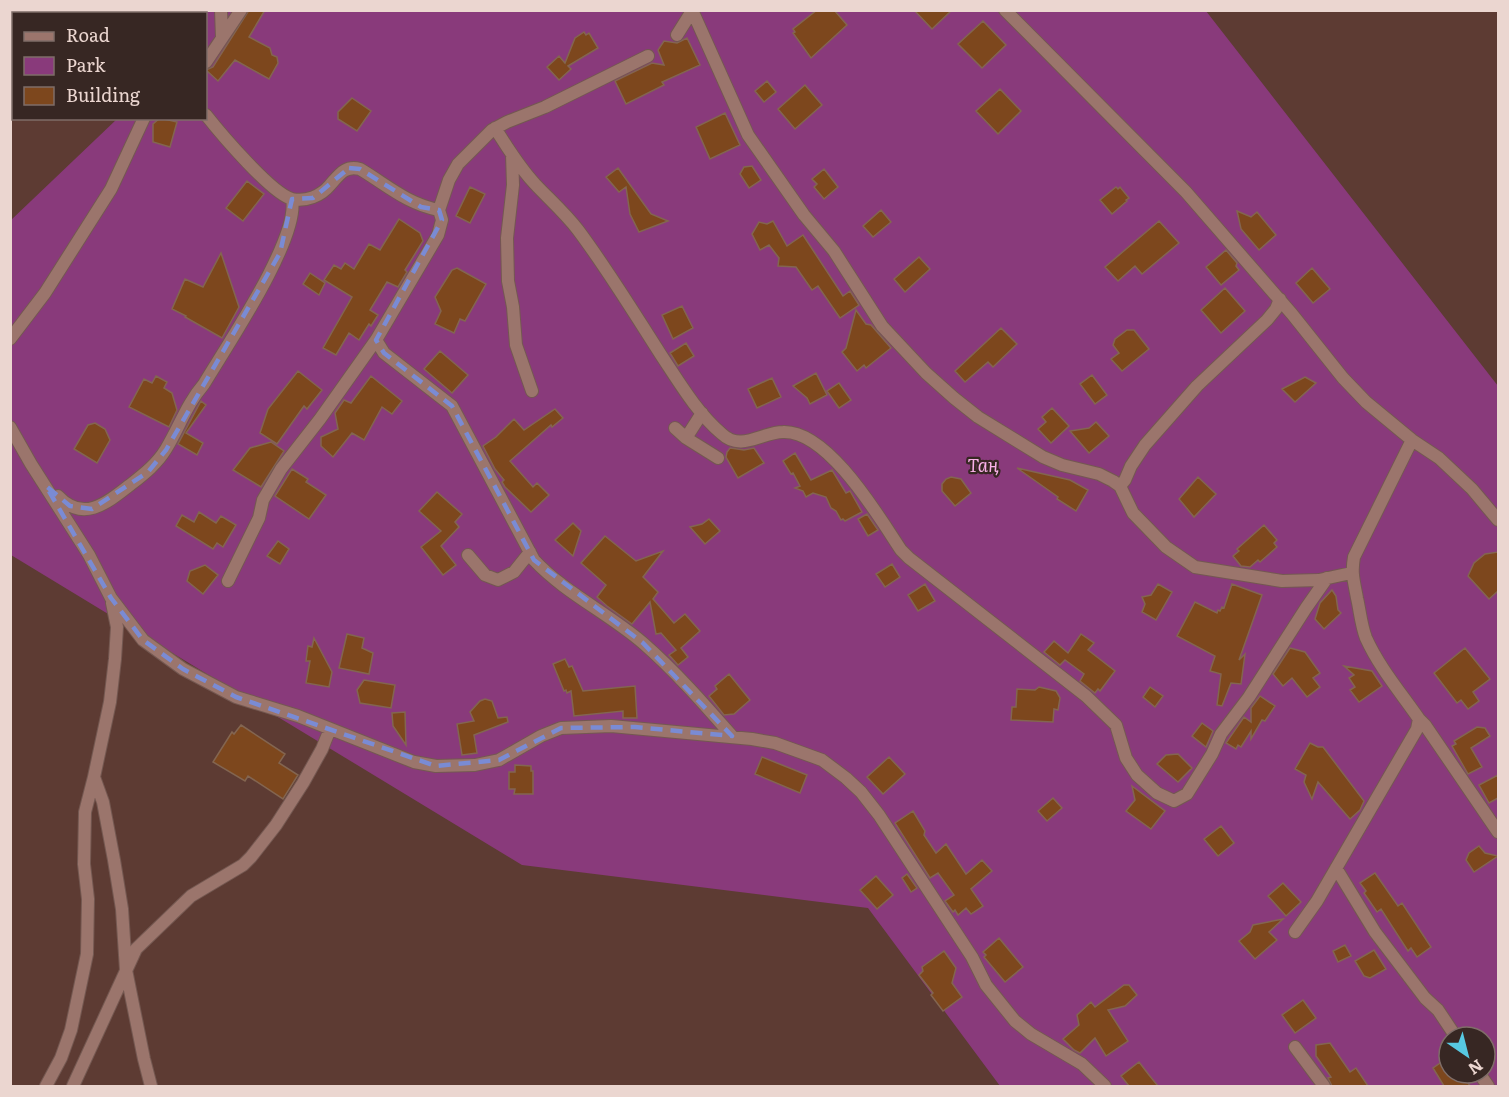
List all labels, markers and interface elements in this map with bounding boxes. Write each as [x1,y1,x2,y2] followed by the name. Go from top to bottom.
[12,12,207,120] legend
[66,21,110,48] text: Road
[66,51,107,78] text: Park
[66,81,141,108] text: Building
[968,451,999,478] park label: Таң
[1437,1025,1497,1085] north arrow
[1464,1054,1489,1082] text: N

